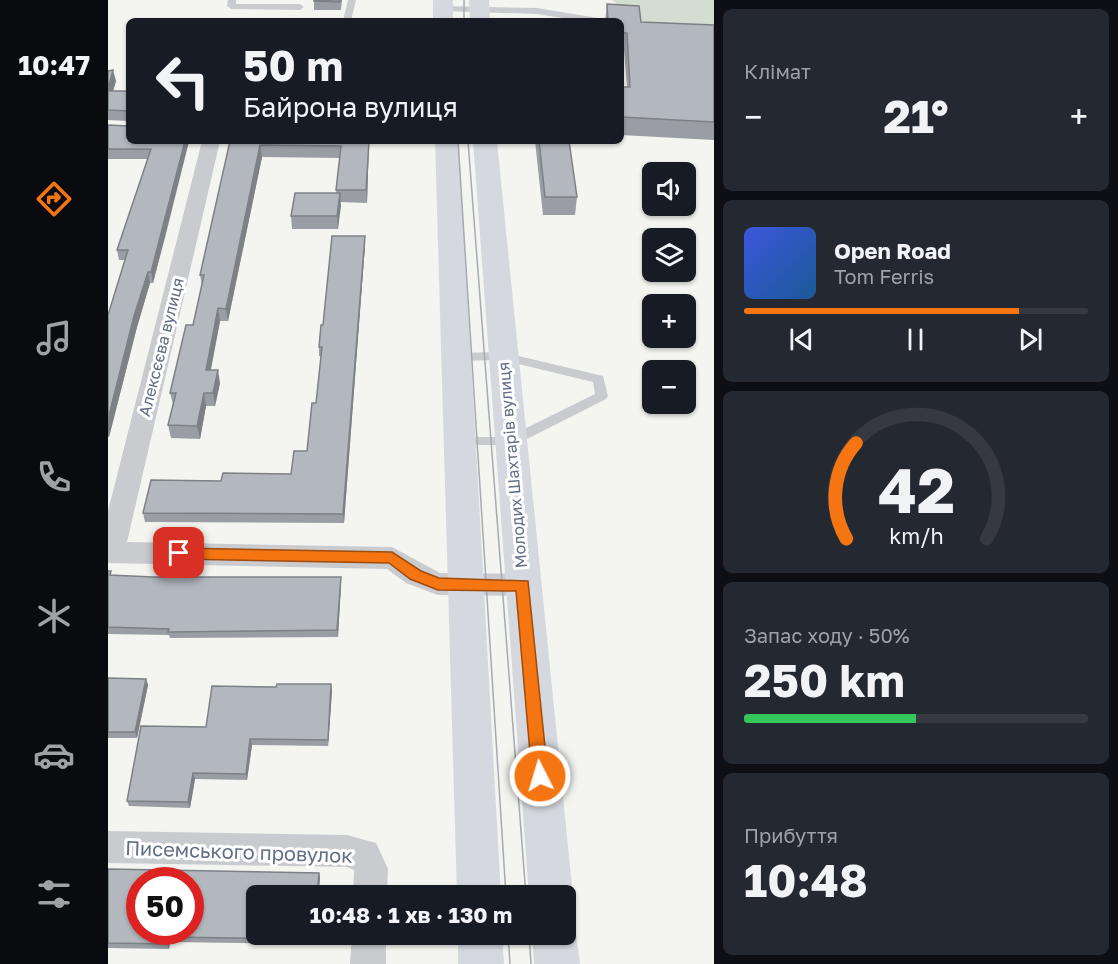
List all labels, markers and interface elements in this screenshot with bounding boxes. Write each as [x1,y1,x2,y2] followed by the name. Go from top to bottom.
[243,40,343,90] text: 50 m
[144,42,222,120] icon: left
[18,49,90,81] text: 10:47
[744,59,811,83] text: Клімат
[883,89,949,143] text: 21°
[243,91,458,123] text: Байрона вулиця
[744,97,762,136] text: −
[1070,97,1088,136] text: +
[642,162,696,414] map controls
[642,162,696,216] button: sound
[33,178,75,220] icon: directions
[642,228,696,282] button: layers
[834,237,951,264] text: Open Road
[834,264,934,288] text: Tom Ferris
[134,275,188,419] street label: Алексєєва вулиця
[642,294,696,348] button: +
[33,317,75,359] icon: music
[785,323,818,356] icon: previous
[899,323,932,356] icon: pause
[1014,323,1047,356] icon: next
[642,360,696,414] button: −
[493,361,531,569] street label: Молодих Шахтарів вулиця
[877,452,955,527] text: 42
[33,456,75,498] icon: phone
[889,523,943,549] text: km/h
[153,527,204,578] pin
[162,536,195,569] icon: arrive
[33,595,75,637] icon: climate
[744,623,910,647] text: Запас ходу · 50%
[744,653,905,707] text: 250 km
[33,734,75,776] icon: car
[508,744,572,808] position arrow
[744,823,838,847] text: Прибуття
[125,835,353,867] street label: Писемського провулок
[744,853,868,907] text: 10:48
[126,867,204,945] speed limit sign: 50
[33,873,75,915] icon: filters
[310,901,512,928] text: 10:48 · 1 хв · 130 m

